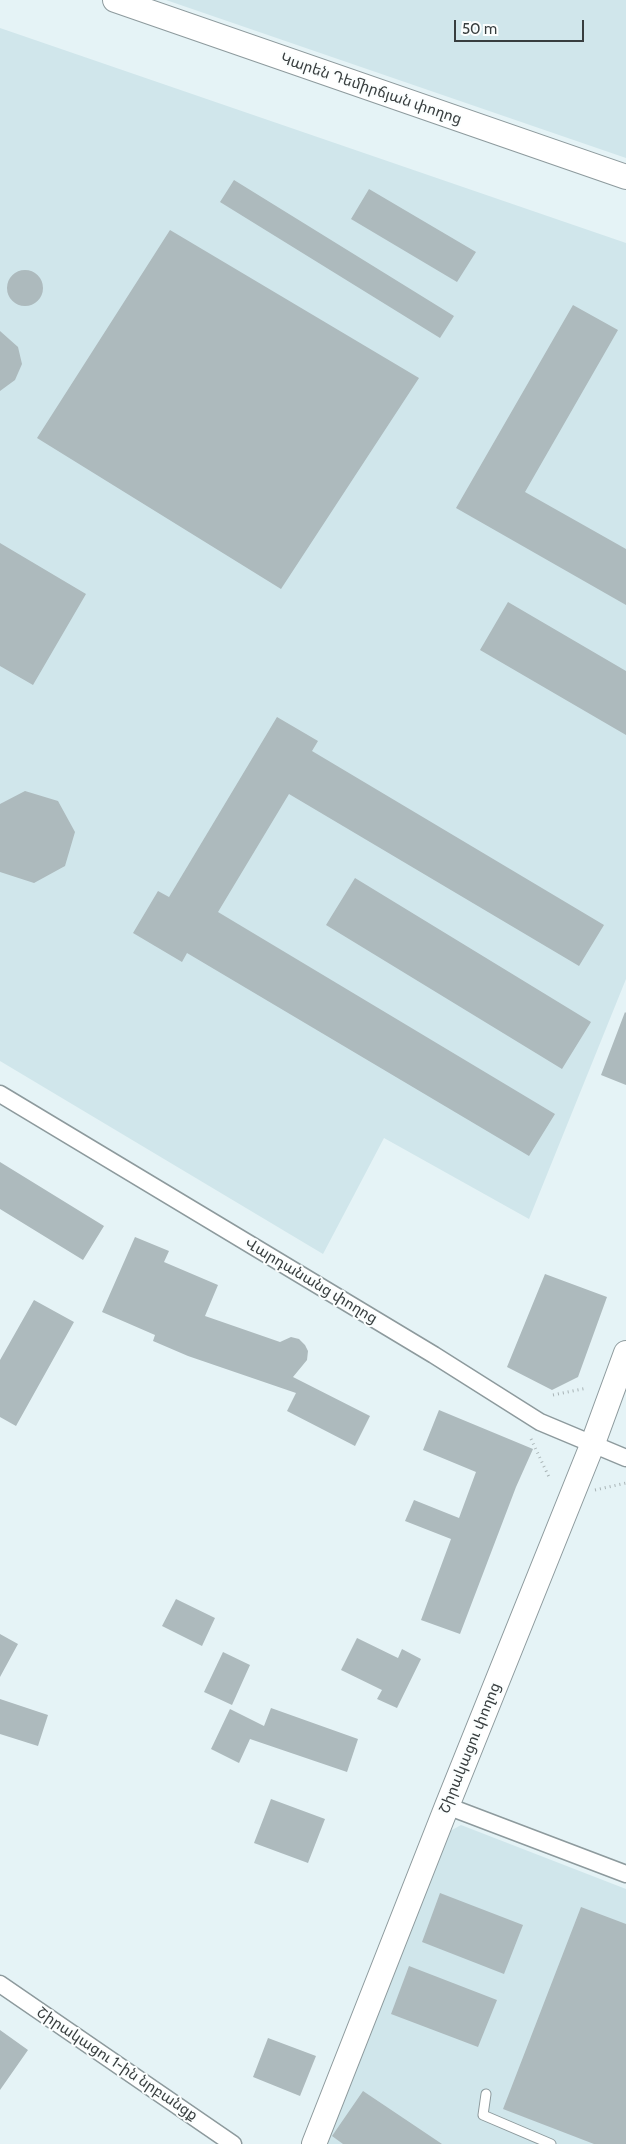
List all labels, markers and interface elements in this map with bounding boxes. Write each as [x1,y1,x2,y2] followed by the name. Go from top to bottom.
[456,10,586,42] scale bar
[462,20,497,38] text: 50 m
[278,49,464,129] street label: Կարեն Դեմիրճյան փողոց
[241,1234,381,1328] street label: Վարդանանց փողոց
[435,1680,505,1816] street label: Շիրակացու փողոց
[33,2003,201,2125] street label: Շիրակացու 1-ին նրբանցք

